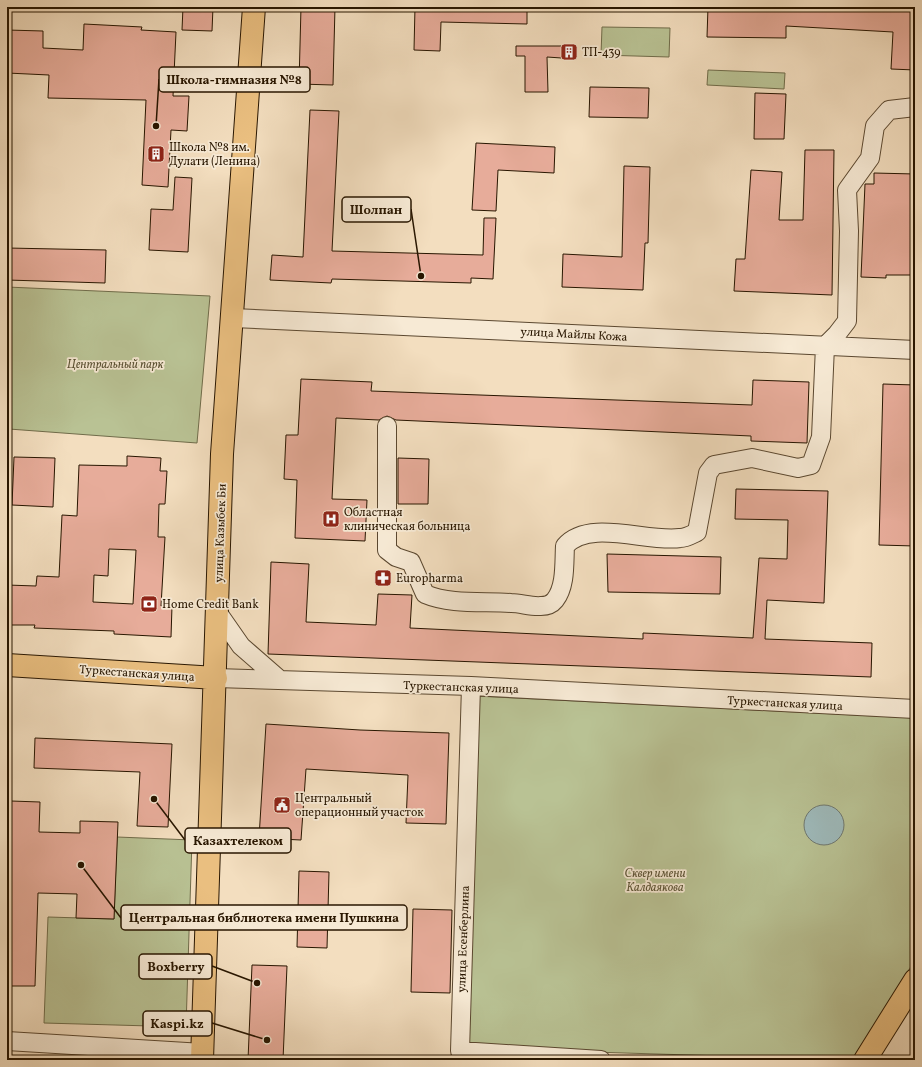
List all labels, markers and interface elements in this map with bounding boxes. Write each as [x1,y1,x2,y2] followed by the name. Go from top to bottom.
[559,42,579,62] building icon: ТП-439
[582,45,621,61] place label: ТП-439
[159,67,310,92] callout: Школа-гимназия №8
[166,72,302,90] text: Школа-гимназия №8
[169,140,260,170] place label: Школа №8 им. Дулати (Ленина)
[146,144,166,164] building icon: Школа №8 им. Дулати (Ленина)
[342,197,411,222] callout: Шолпан
[350,202,403,220] text: Шолпан
[520,324,628,346] street label: улица Майлы Кожа
[67,357,163,373] park label: Центральный парк
[211,483,231,583] street label: улица Казыбек Би
[344,505,471,535] place label: Областная клиническая больница
[321,509,341,529] hospital icon: Областная клиническая больница
[373,568,393,588] pharmacy icon: Europharma
[396,571,463,587] place label: Europharma
[139,594,159,614] bank icon: Home Credit Bank
[162,597,259,613] place label: Home Credit Bank
[79,662,195,686] street label: Туркестанская улица
[403,678,519,698] street label: Туркестанская улица
[727,693,843,715] street label: Туркестанская улица
[295,791,424,821] place label: Центральный операционный участок
[272,795,292,815] public building icon: Центральный операционный участок
[185,828,291,853] callout: Казахтелеком
[193,833,283,851] text: Казахтелеком
[624,866,686,896] park label: Сквер имени Калдаякова
[454,885,474,993] street label: улица Есенберлина
[121,905,407,930] callout: Центральная библиотека имени Пушкина
[129,910,399,928] text: Центральная библиотека имени Пушкина
[139,954,212,979] callout: Boxberry
[147,959,205,977] text: Boxberry
[143,1011,212,1036] callout: Kaspi.kz
[150,1016,204,1034] text: Kaspi.kz

